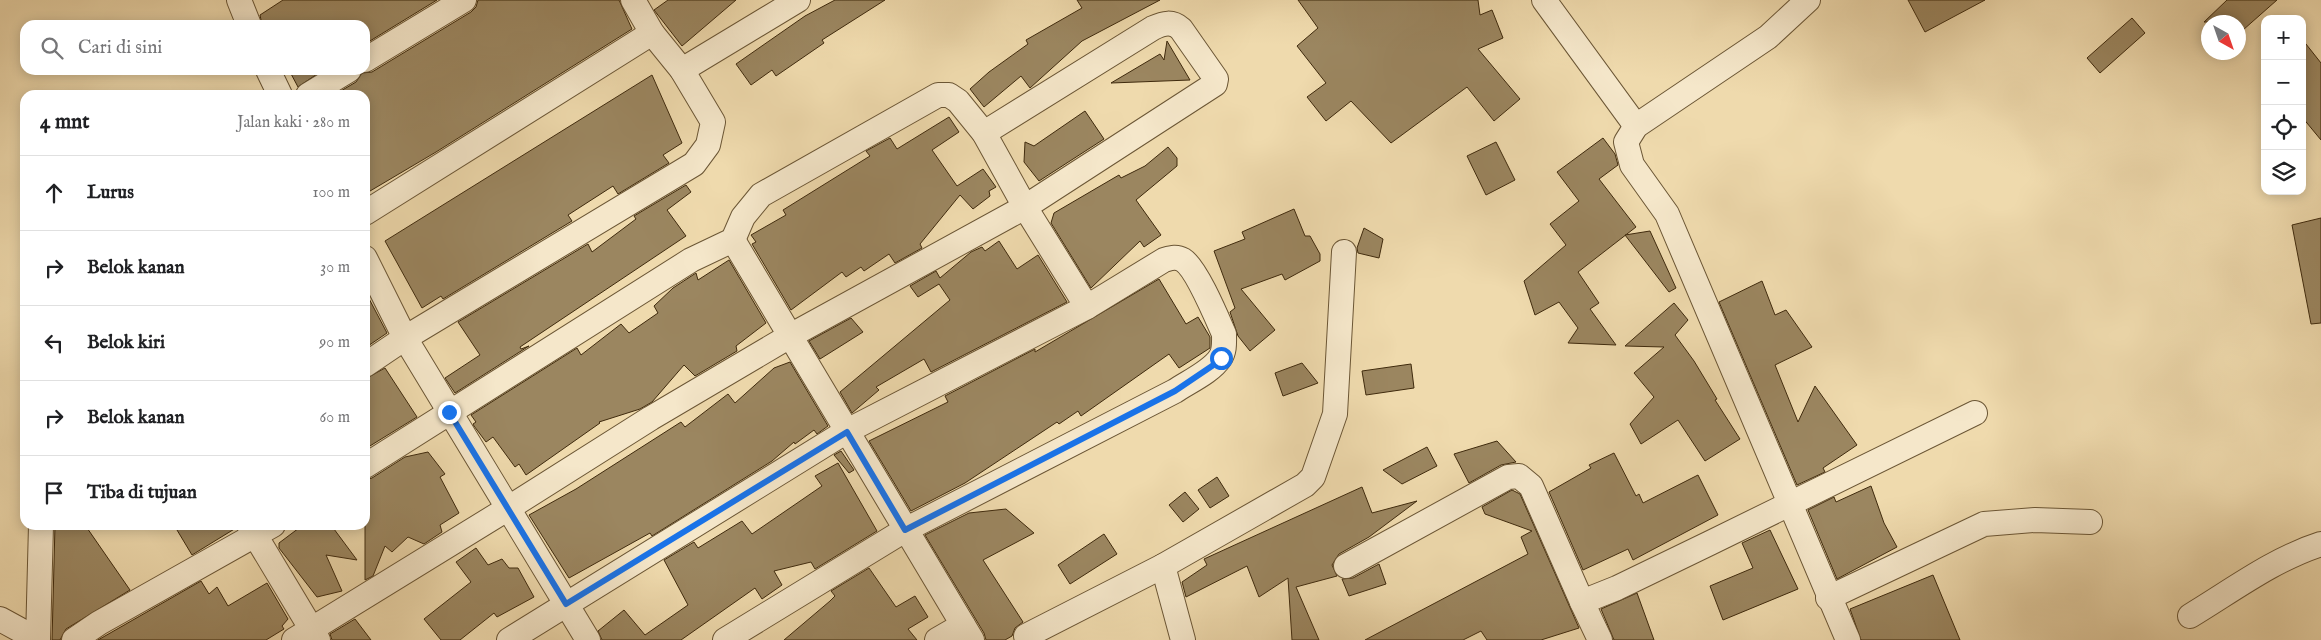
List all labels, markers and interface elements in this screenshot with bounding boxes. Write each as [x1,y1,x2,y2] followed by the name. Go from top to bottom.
[2201,15,2246,60] north arrow
[2261,15,2306,195] map controls
[2261,15,2306,60] button: +
[20,20,370,75] search box
[38,34,66,62] icon: search
[78,36,162,60] text: Cari di sini
[2261,60,2306,105] button: −
[2261,105,2306,150] button: locate
[40,109,89,136] text: 4 mnt
[237,113,350,133] text: Jalan kaki · 280 m
[2261,150,2306,195] button: layers
[40,179,68,207] icon: ahead
[87,181,134,205] text: Lurus
[313,183,350,203] text: 100 m
[40,254,68,282] icon: right
[87,256,185,280] text: Belok kanan
[320,258,350,278] text: 30 m
[40,329,68,357] icon: left
[87,331,165,355] text: Belok kiri
[319,333,350,353] text: 90 m
[1210,347,1233,370] route start
[438,401,461,424] route end
[40,404,68,432] icon: right
[87,406,185,430] text: Belok kanan
[320,408,350,428] text: 60 m
[40,479,68,507] icon: arrive
[87,481,197,505] text: Tiba di tujuan

